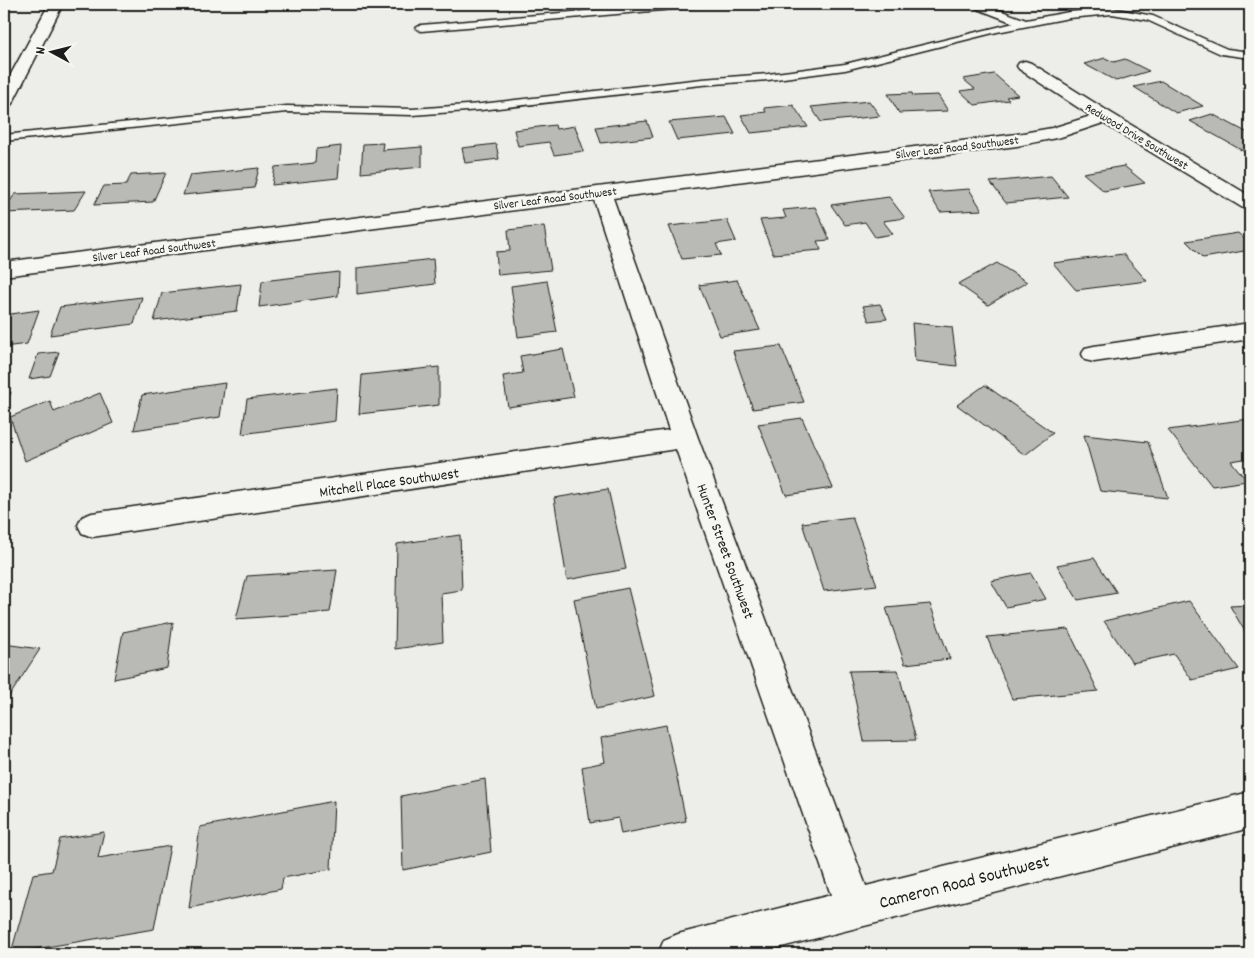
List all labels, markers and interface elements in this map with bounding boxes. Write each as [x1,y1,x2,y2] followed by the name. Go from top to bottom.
[28,28,78,78] north arrow
[31,46,51,55] text: N
[1081,100,1192,175] street label: Redwood Drive Southwest
[895,132,1020,164] street label: Silver Leaf Road Southwest
[493,183,618,215] street label: Silver Leaf Road Southwest
[92,235,217,267] street label: Silver Leaf Road Southwest
[318,463,461,505] street label: Mitchell Place Southwest
[689,481,759,623] street label: Hunter Street Southwest
[877,850,1053,917] street label: Cameron Road Southwest

